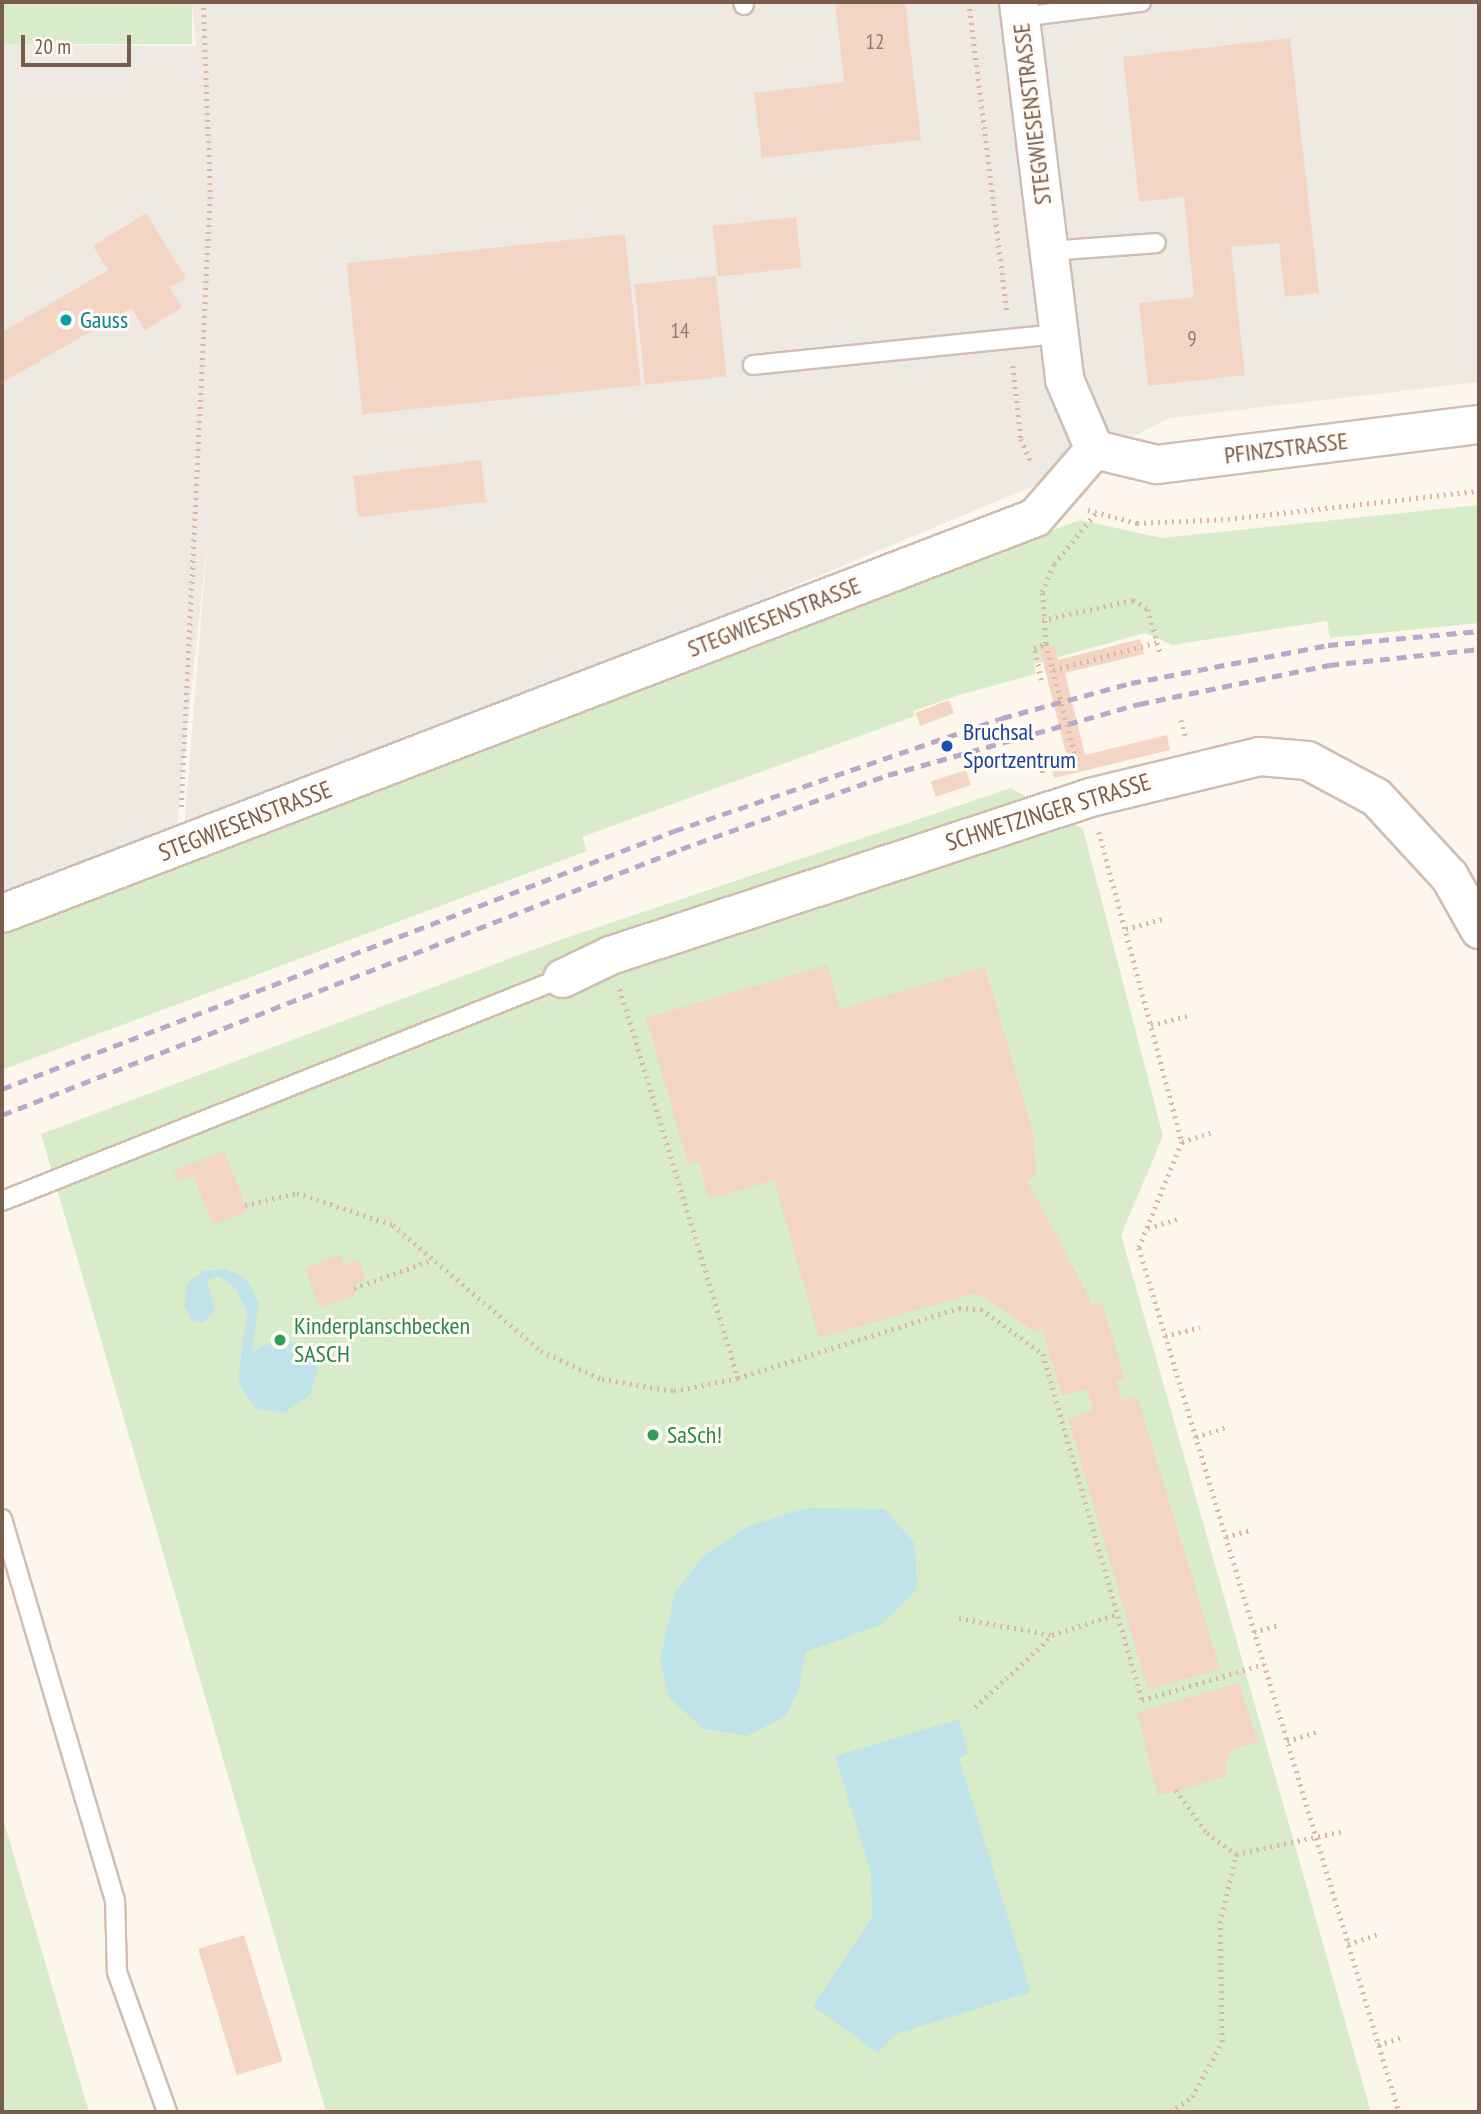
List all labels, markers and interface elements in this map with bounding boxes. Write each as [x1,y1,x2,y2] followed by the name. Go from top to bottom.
[24,21,135,65] scale bar
[1007,22,1057,206] street label: STEGWIESENSTRASSE
[866,29,884,55] house number: 12
[34,33,71,60] text: 20 m
[80,306,128,334] place label: Gauss
[58,312,74,328] marker: Gauss
[671,318,689,344] house number: 14
[1187,326,1197,352] house number: 9
[1223,426,1349,470] street label: PFINZSTRASSE
[684,571,864,663] street label: STEGWIESENSTRASSE
[963,718,1076,774] place label: Bruchsal Sportzentrum
[937,736,957,756] marker: Bruchsal Sportzentrum
[942,767,1154,857] street label: SCHWETZINGER STRASSE
[155,775,335,867] street label: STEGWIESENSTRASSE
[294,1312,470,1368] place label: Kinderplanschbecken SASCH
[272,1332,288,1348] marker: Kinderplanschbecken SASCH
[667,1421,722,1449] place label: SaSch!
[645,1427,661,1443] marker: SaSch!

